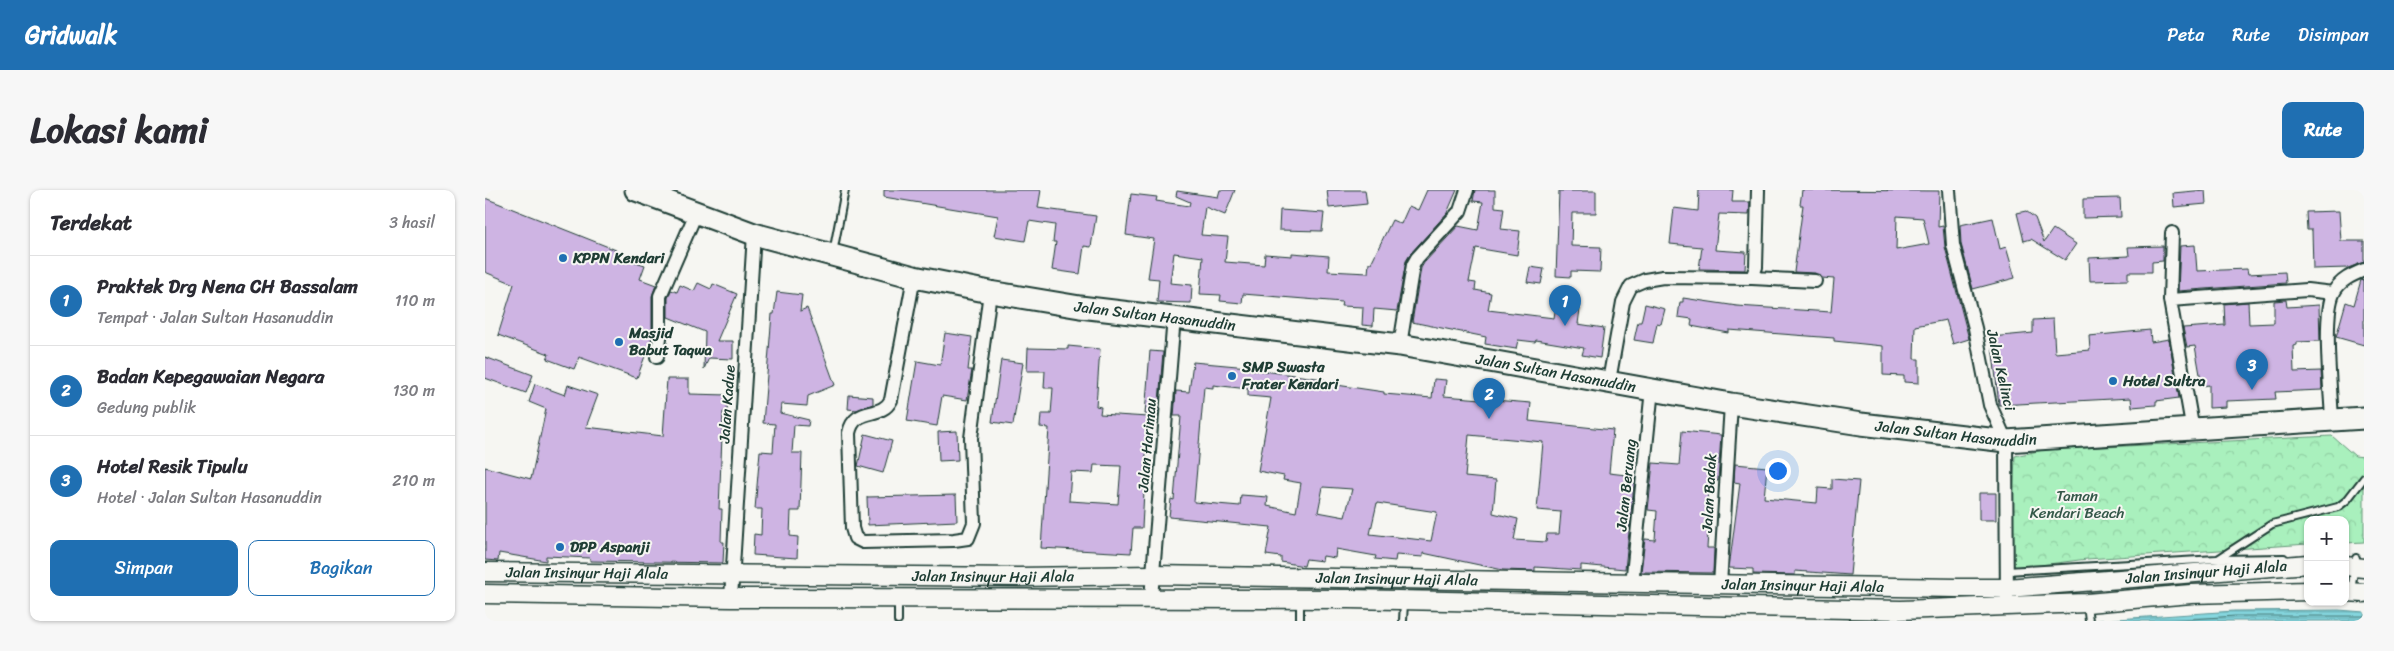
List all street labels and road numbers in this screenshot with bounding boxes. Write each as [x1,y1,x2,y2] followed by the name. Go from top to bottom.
[1071,293,1237,338] street label: Jalan Sultan Hasanuddin
[1979,326,2023,414] street label: Jalan Kelinci
[1473,346,1638,400] street label: Jalan Sultan Hasanuddin
[711,364,743,445] street label: Jalan Kadue
[1130,397,1164,494] street label: Jalan Harimau
[1873,413,2038,454] street label: Jalan Sultan Hasanuddin
[1608,437,1644,533] street label: Jalan Beruang
[1694,452,1724,534] street label: Jalan Badak
[2123,553,2288,592] street label: Jalan Insinyur Haji Alala
[505,559,669,587] street label: Jalan Insinyur Haji Alala
[911,563,1075,590] street label: Jalan Insinyur Haji Alala
[1315,565,1479,593] street label: Jalan Insinyur Haji Alala
[1721,571,1885,600] street label: Jalan Insinyur Haji Alala

